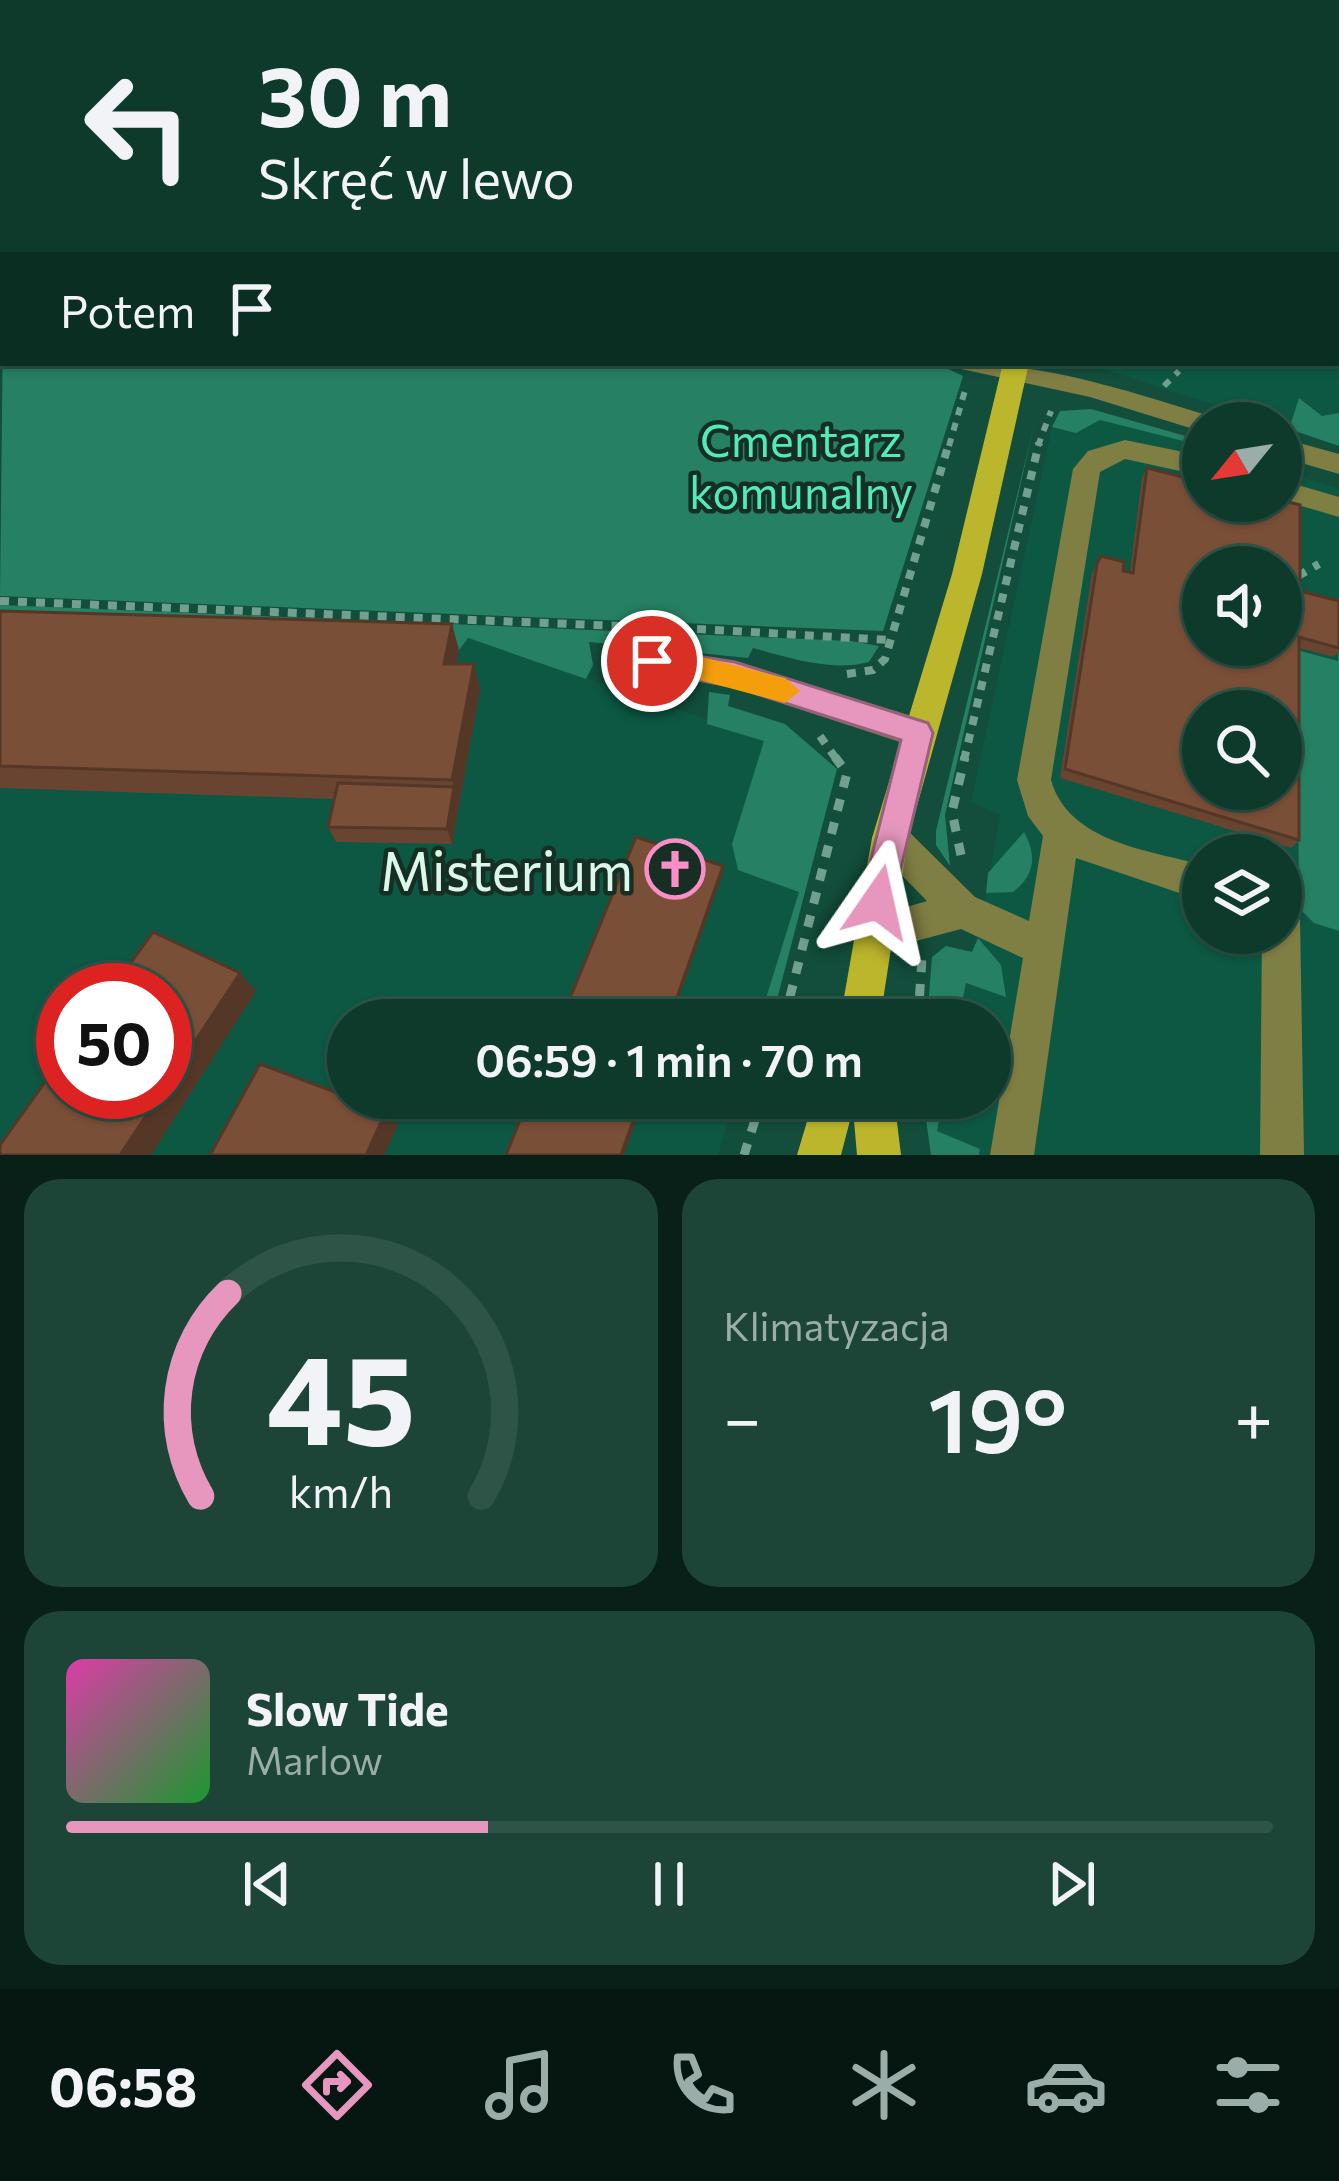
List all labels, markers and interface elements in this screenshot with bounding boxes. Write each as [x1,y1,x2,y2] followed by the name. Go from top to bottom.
[258,42,452,144] text: 30 m
[60,48,216,204] icon: left
[258,144,575,210] text: Skręć w lewo
[219,276,285,342] icon: arrive
[60,282,195,337] text: Potem
[1182,402,1302,522] north arrow
[1182,402,1302,954] map controls
[689,411,913,518] park label: Cmentarz komunalny
[1182,546,1302,666] button: sound
[601,610,703,712] pin
[619,628,685,694] icon: arrive
[1182,690,1302,810] button: search
[1182,834,1302,954] button: layers
[380,836,633,902] place label: Misterium
[644,838,706,900] church icon: Misterium
[815,839,941,965] position arrow
[36,963,192,1119] speed limit sign: 50
[475,1031,863,1086] text: 06:59 · 1 min · 70 m
[724,1301,950,1349] text: Klimatyzacja
[266,1318,415,1471] text: 45
[928,1361,1067,1472] text: 19°
[724,1376,761,1457] text: −
[1234,1376,1273,1457] text: +
[289,1464,393,1517] text: km/h
[246,1680,449,1735] text: Slow Tide
[246,1735,383,1783] text: Marlow
[234,1851,300,1917] icon: previous
[636,1851,702,1917] icon: pause
[1039,1851,1105,1917] icon: next
[295,2043,379,2127] icon: directions
[478,2043,562,2127] icon: music
[660,2043,744,2127] icon: phone
[842,2043,926,2127] icon: climate
[1024,2043,1108,2127] icon: car
[1206,2043,1290,2127] icon: filters
[49,2052,197,2118] text: 06:58

